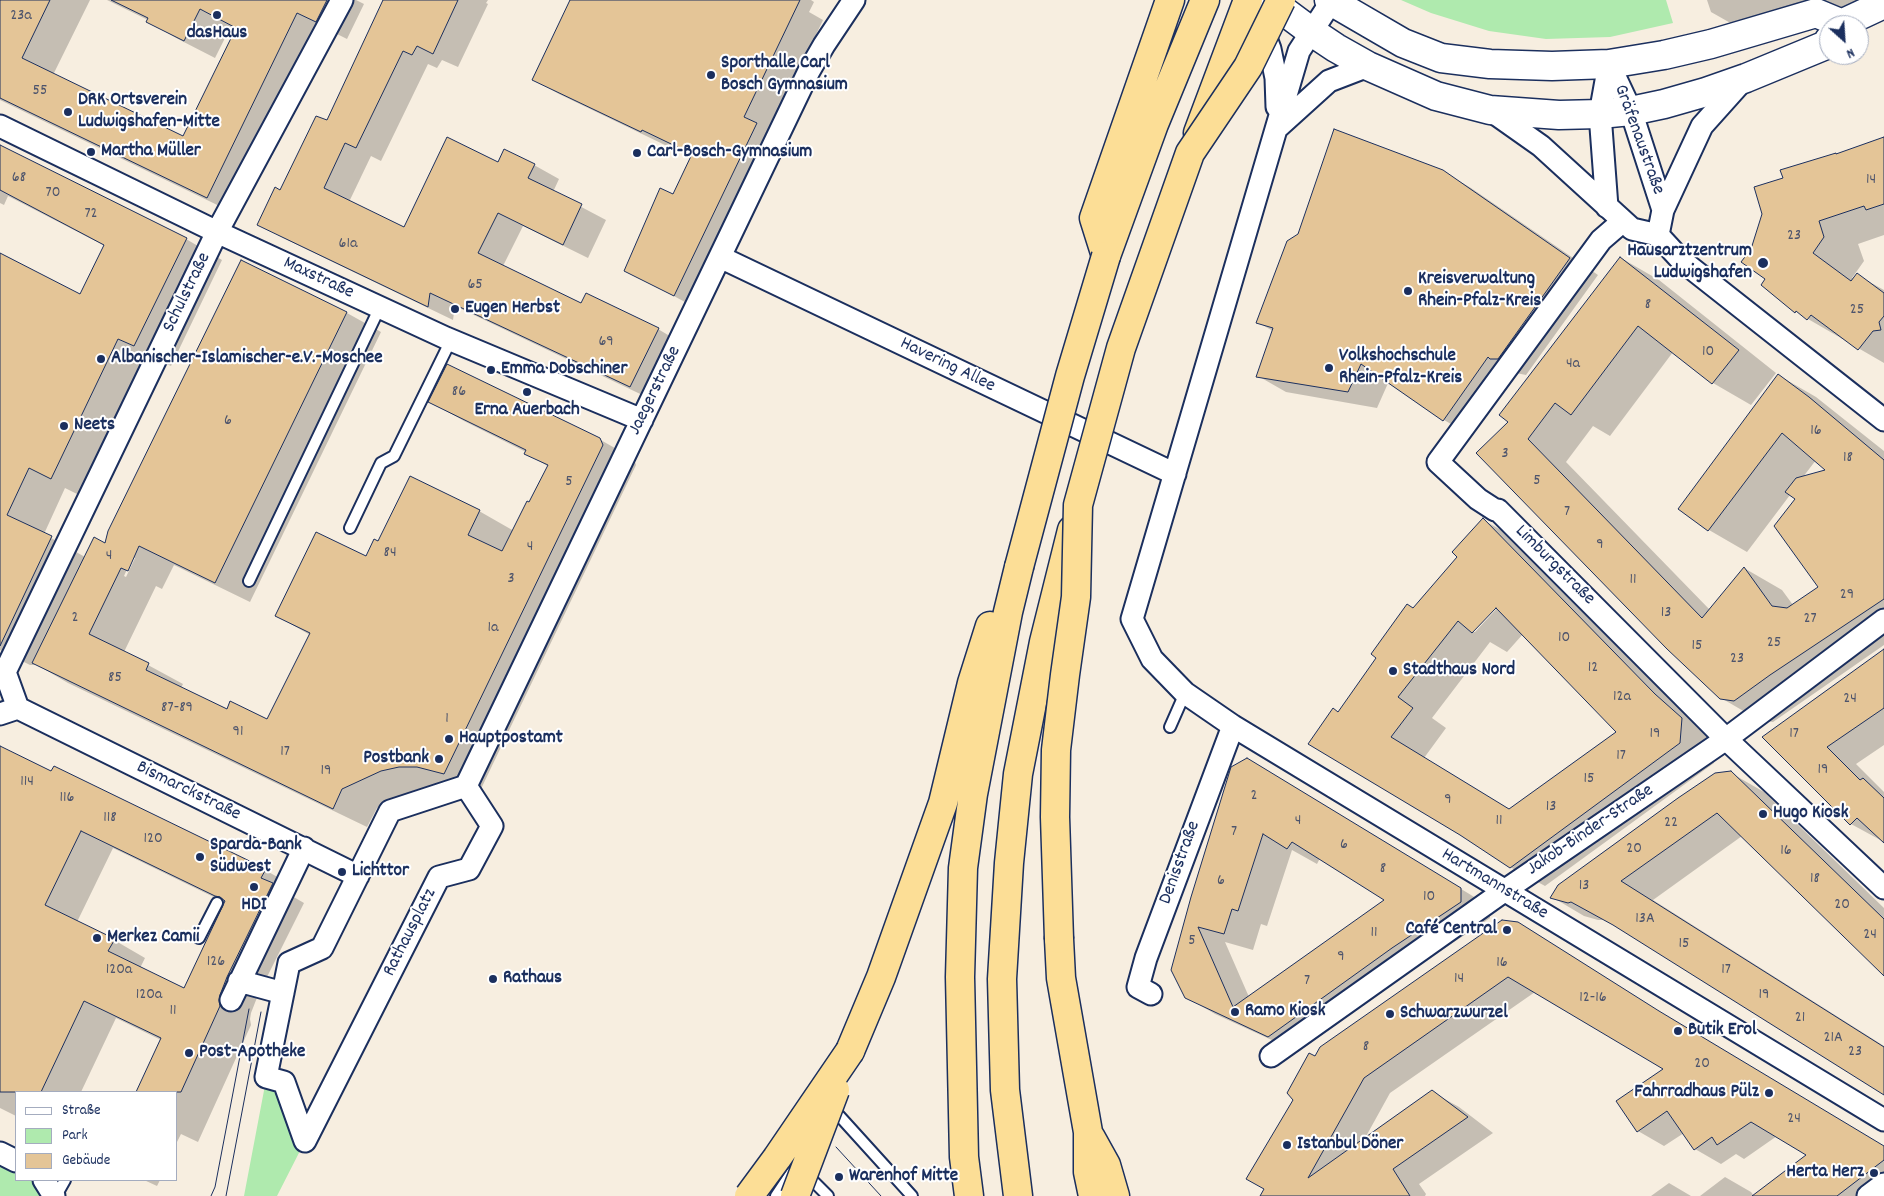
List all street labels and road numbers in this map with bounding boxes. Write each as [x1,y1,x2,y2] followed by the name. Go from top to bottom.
[1608,82,1668,198] street label: Gräfenaustraße
[159,249,217,337] street label: Schulstraße
[279,253,357,305] street label: Maxstraße
[896,333,998,399] street label: Havering Allee
[625,343,687,439] street label: Jaegerstraße
[1509,521,1599,611] street label: Limburgstraße
[132,757,244,827] street label: Bismarckstraße
[1523,780,1659,882] street label: Jakob-Binder-Straße
[1155,818,1207,908] street label: Denisstraße
[1436,844,1552,926] street label: Hartmannstraße
[379,885,443,981] street label: Rathausplatz

